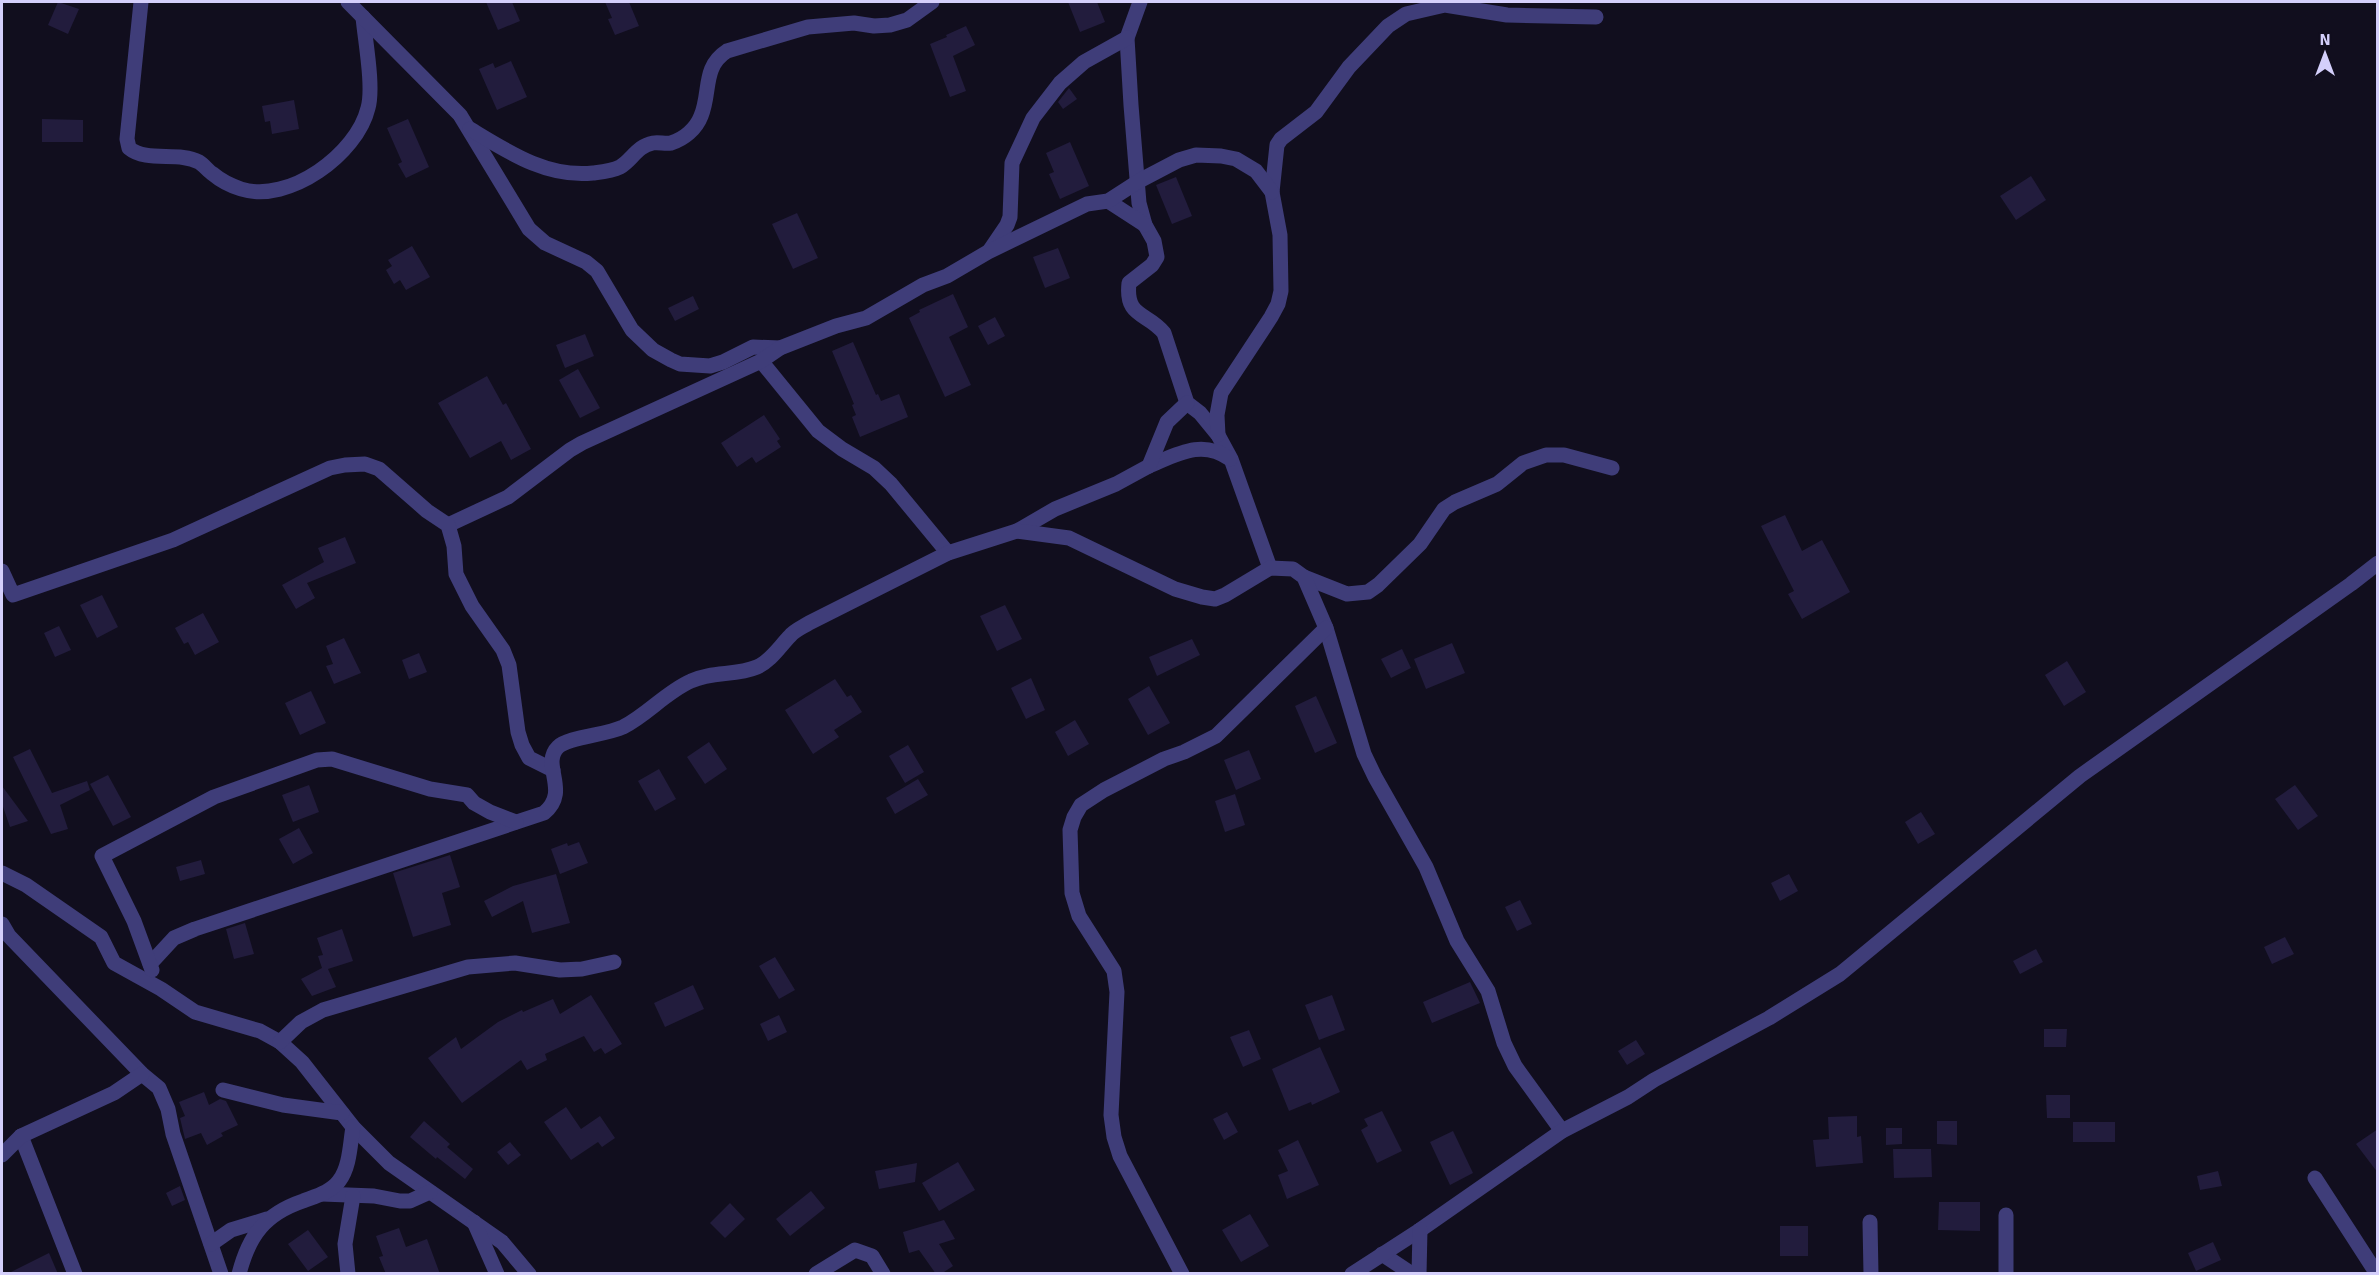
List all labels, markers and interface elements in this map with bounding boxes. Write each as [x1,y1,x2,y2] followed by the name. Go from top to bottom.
[2295,24,2355,84] north arrow
[2319,30,2331,50] text: N

